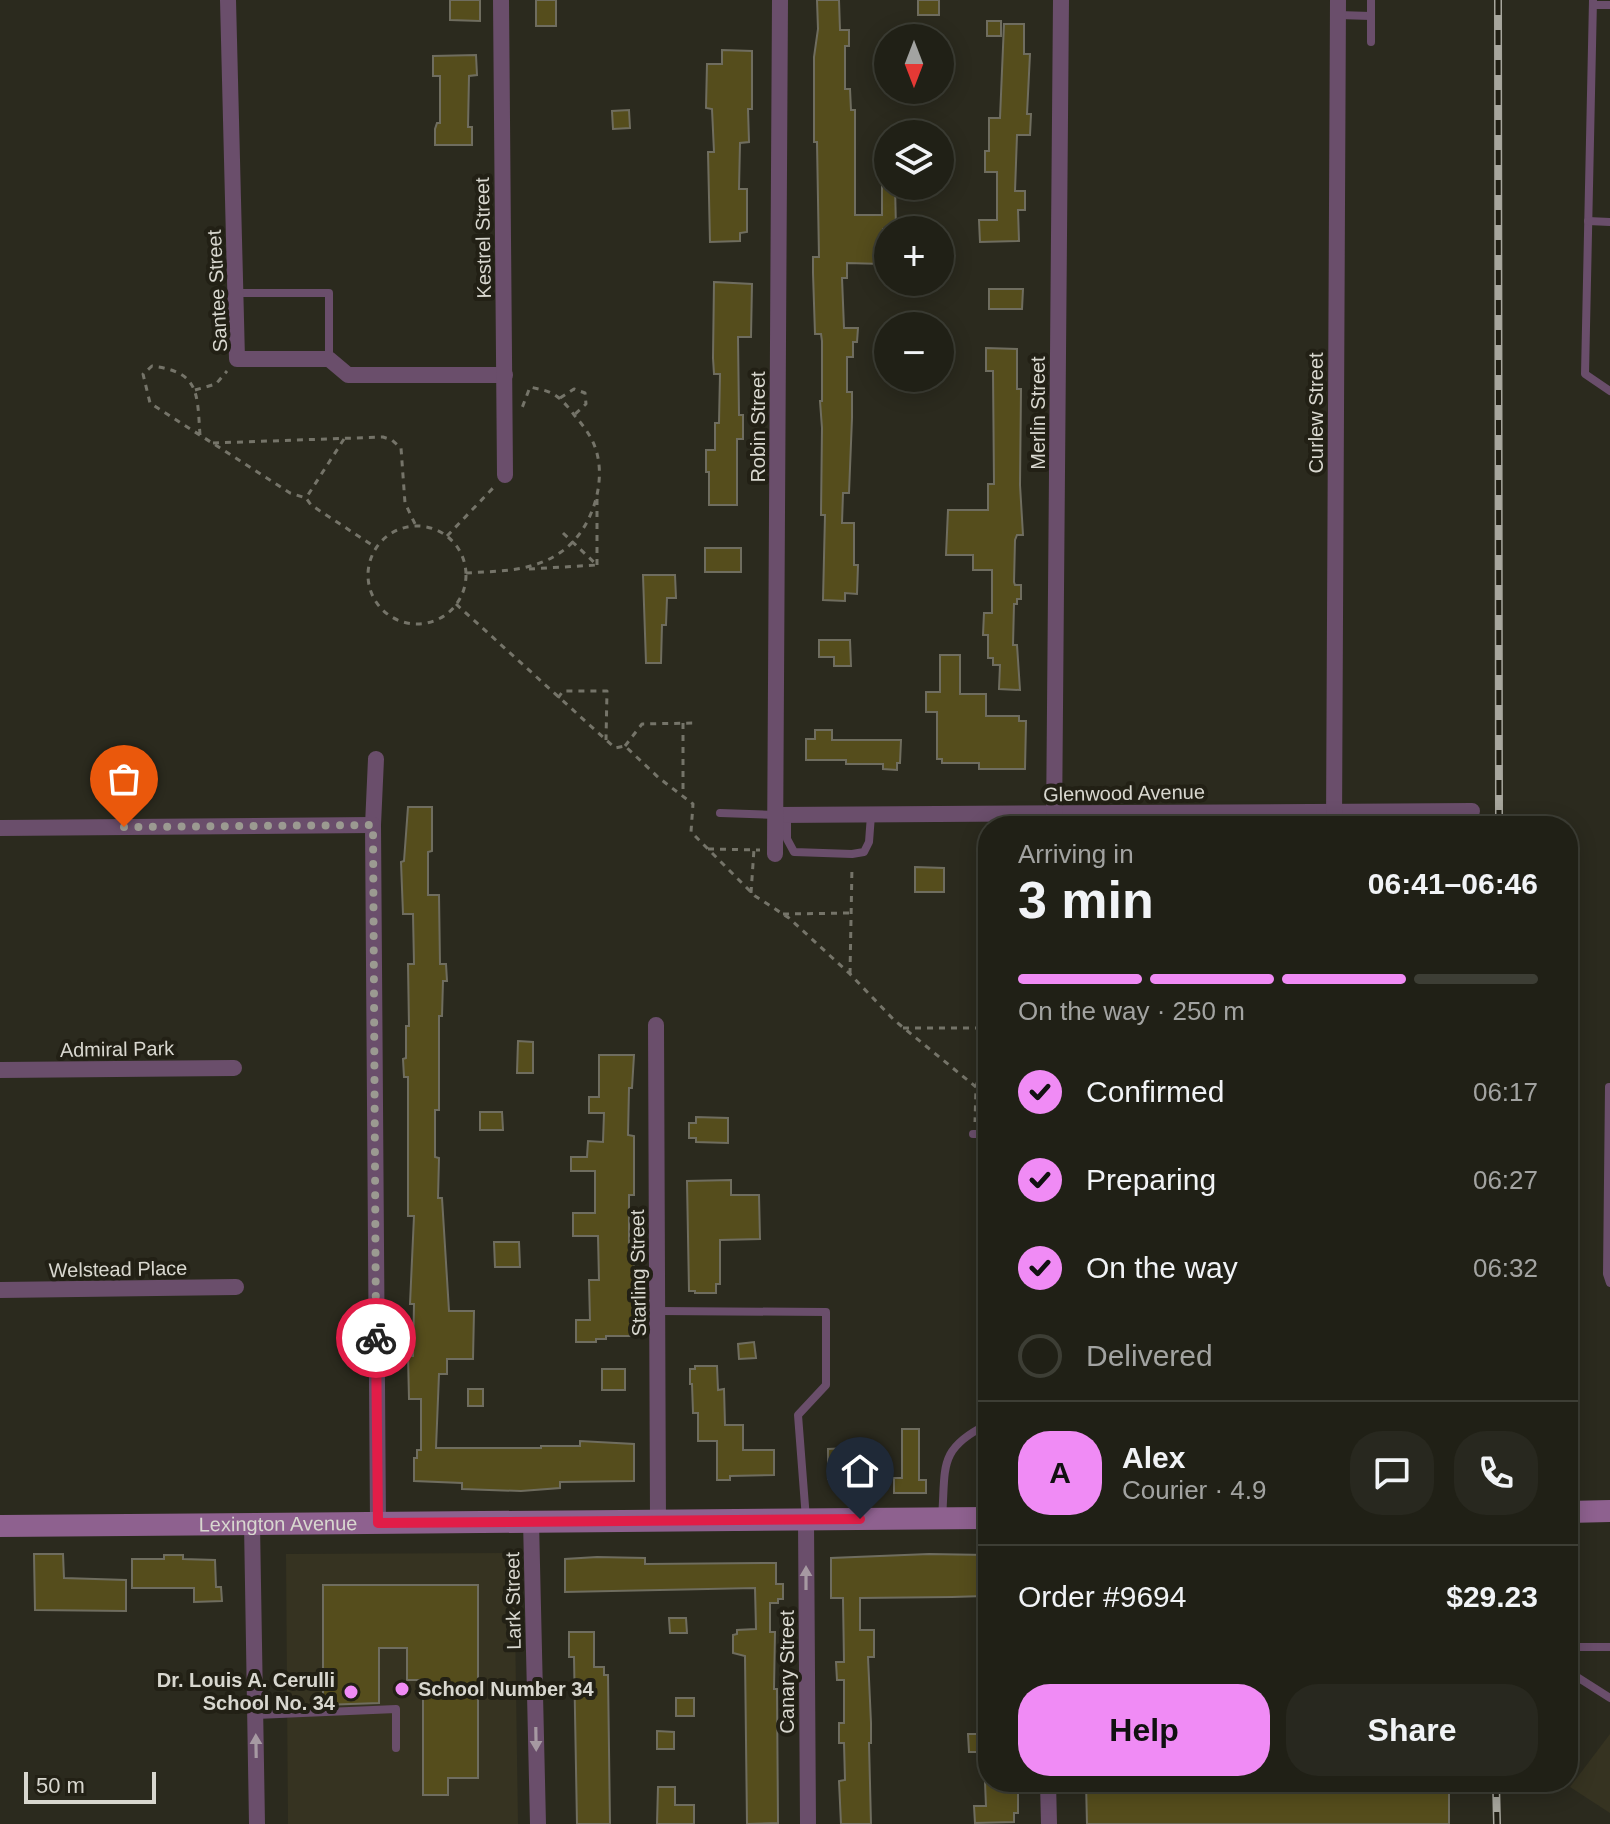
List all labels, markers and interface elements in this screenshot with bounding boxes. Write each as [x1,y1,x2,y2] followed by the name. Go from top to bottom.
[874,24,954,104] north arrow
[874,24,954,392] map controls
[874,120,954,200] button: layers
[471,177,495,299] street label: Kestrel Street
[874,216,954,296] button: +
[203,229,231,353] street label: Santee Street
[874,312,954,392] button: −
[1305,352,1327,474] street label: Curlew Street
[1027,356,1049,470] street label: Merlin Street
[747,371,769,483] street label: Robin Street
[90,745,158,827] pin
[102,757,146,801] icon: bag
[1043,781,1205,805] street label: Glenwood Avenue
[1018,839,1134,869] text: Arriving in
[1368,867,1538,900] text: 06:41–06:46
[1018,871,1154,929] text: 3 min
[1018,996,1245,1026] text: On the way · 250 m
[60,1037,175,1061] street label: Admiral Park
[1018,1070,1062,1114] icon: check
[1086,1075,1224,1108] text: Confirmed
[1473,1077,1538,1107] text: 06:17
[1018,1158,1062,1202] icon: check
[1086,1163,1216,1196] text: Preparing
[1473,1165,1538,1195] text: 06:27
[626,1209,650,1337] street label: Starling Street
[1018,1246,1062,1290] icon: check
[1086,1251,1238,1284] text: On the way
[1473,1253,1538,1283] text: 06:32
[49,1257,187,1281] street label: Welstead Place
[336,1298,416,1378] courier
[354,1316,398,1360] icon: bike
[1086,1339,1213,1372] text: Delivered
[1350,1431,1434,1515] button: chat
[1454,1431,1538,1515] button: phone
[826,1437,894,1519] pin
[1122,1441,1185,1474] text: Alex
[838,1449,882,1493] icon: home
[1049,1456,1071,1489] text: A
[1122,1475,1267,1505] text: Courier · 4.9
[199,1512,357,1535] street label: Lexington Avenue
[501,1551,525,1650] street label: Lark Street
[800,1565,812,1590] one-way arrow
[1018,1580,1186,1613] text: Order #9694
[1446,1580,1538,1613] text: $29.23
[776,1610,798,1734] street label: Canary Street
[157,1669,336,1714] place label: Dr. Louis A. Cerulli School No. 34
[418,1678,594,1700] place label: School Number 34
[393,1680,411,1698] marker: School Number 34
[342,1683,360,1701] marker: Dr. Louis A. Cerulli School No. 34
[1018,1684,1270,1776] button: Help
[1286,1684,1538,1776] button: Share
[530,1727,543,1752] one-way arrow
[250,1733,262,1758] one-way arrow
[24,1768,156,1804] scale bar
[36,1773,85,1798] text: 50 m

